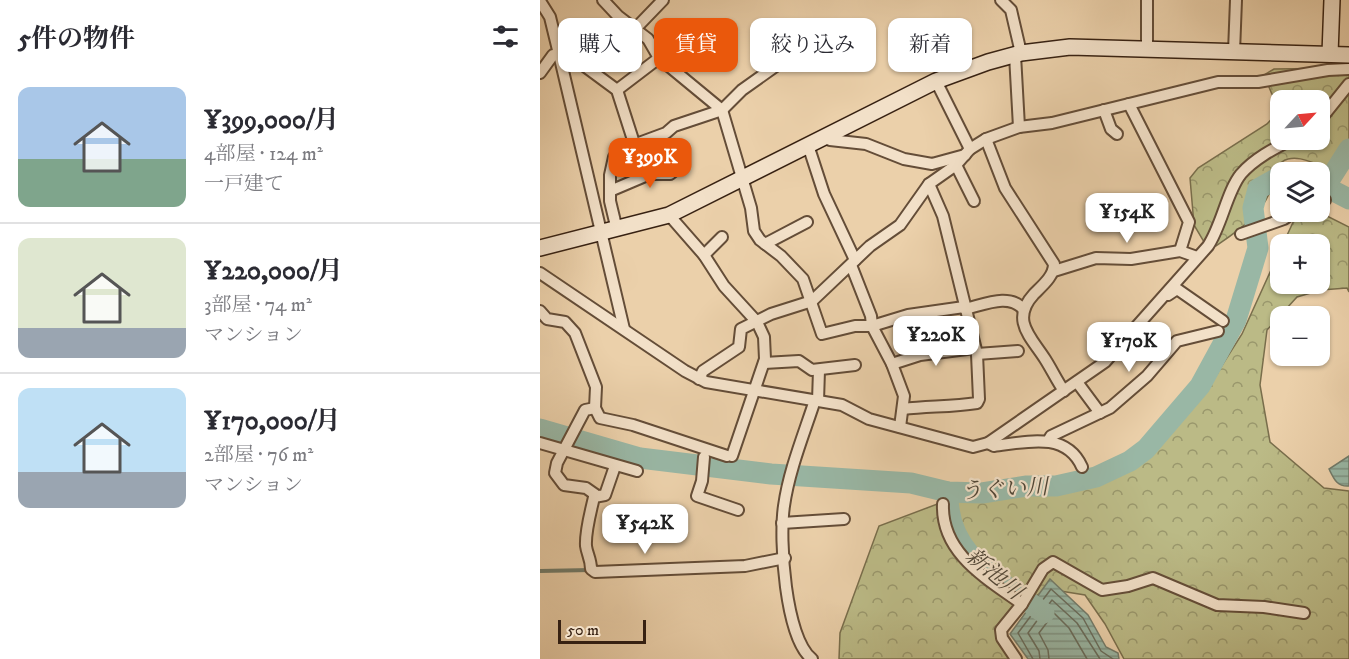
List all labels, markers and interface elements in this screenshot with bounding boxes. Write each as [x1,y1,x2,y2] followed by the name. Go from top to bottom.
[558,18,642,72] chip: 購入
[654,18,738,72] chip: 賃貸
[750,18,876,72] chip: 絞り込み
[888,18,972,72] chip: 新着
[489,20,522,53] icon: filters
[18,23,135,56] text: 5件の物件
[1270,90,1330,150] north arrow
[1270,90,1330,366] map controls
[204,104,339,137] text: ¥399,000/月
[66,111,138,183] icon: home
[608,138,692,189] pin: ¥399K
[204,142,323,167] text: 4部屋 · 124 m²
[623,145,677,170] text: ¥399K
[1270,162,1330,222] button: layers
[204,172,284,197] text: 一戸建て
[1085,193,1169,244] pin: ¥154K
[1099,200,1155,225] text: ¥154K
[1270,234,1330,294] button: +
[204,255,343,288] text: ¥220,000/月
[66,262,138,334] icon: home
[204,293,312,318] text: 3部屋 · 74 m²
[1270,306,1330,366] button: −
[894,316,978,367] pin: ¥220K
[1087,322,1171,373] pin: ¥170K
[204,323,303,348] text: マンション
[907,323,965,348] text: ¥220K
[1101,329,1157,354] text: ¥170K
[204,405,341,438] text: ¥170,000/月
[66,412,138,484] icon: home
[204,443,313,468] text: 2部屋 · 76 m²
[204,473,303,498] text: マンション
[959,474,1051,505] water label: うぐい川
[603,504,687,555] pin: ¥542K
[616,511,674,536] text: ¥542K
[960,543,1030,607] water label: 新池川
[558,617,646,644] scale bar
[567,620,599,640] text: 50 m

